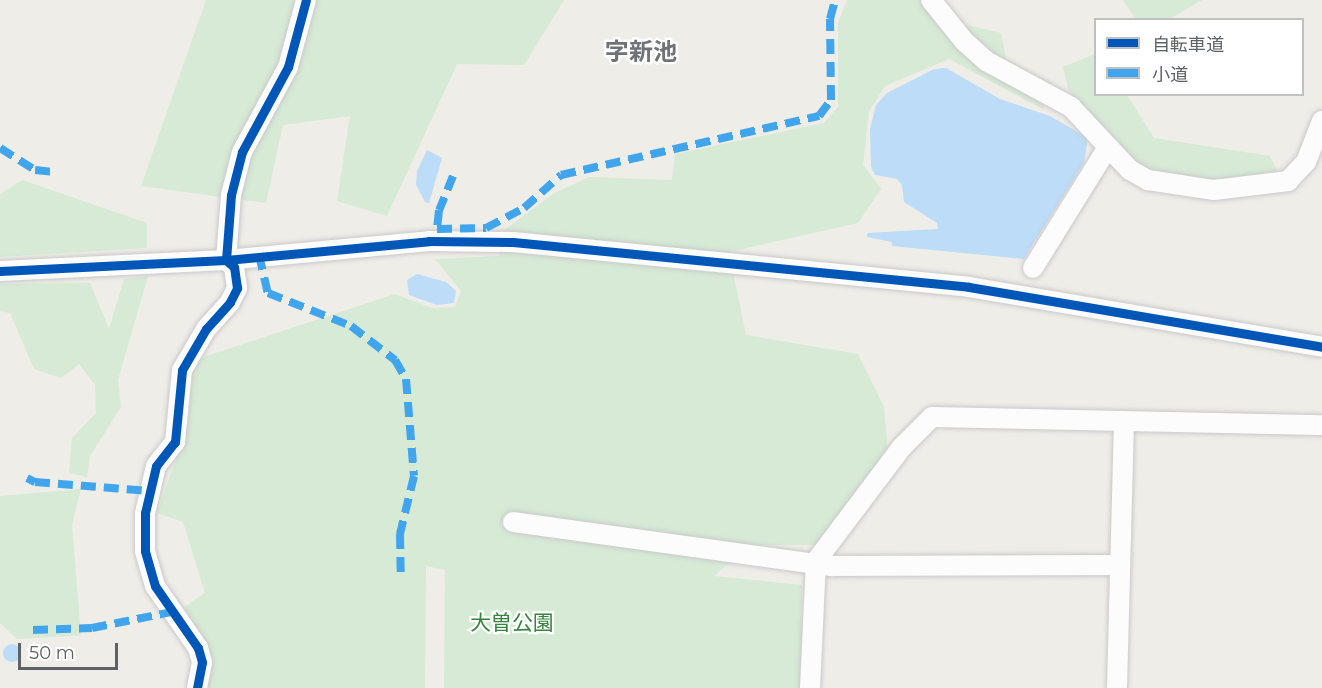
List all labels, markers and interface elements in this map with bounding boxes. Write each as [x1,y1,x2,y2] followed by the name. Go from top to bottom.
[1094,18,1304,96] legend
[1152,34,1224,56] text: 自転車道
[605,38,677,66] district label: 字新池
[1152,64,1188,86] text: 小道
[470,610,554,636] park label: 大曽公園
[21,631,122,669] scale bar
[29,642,75,664] text: 50 m

